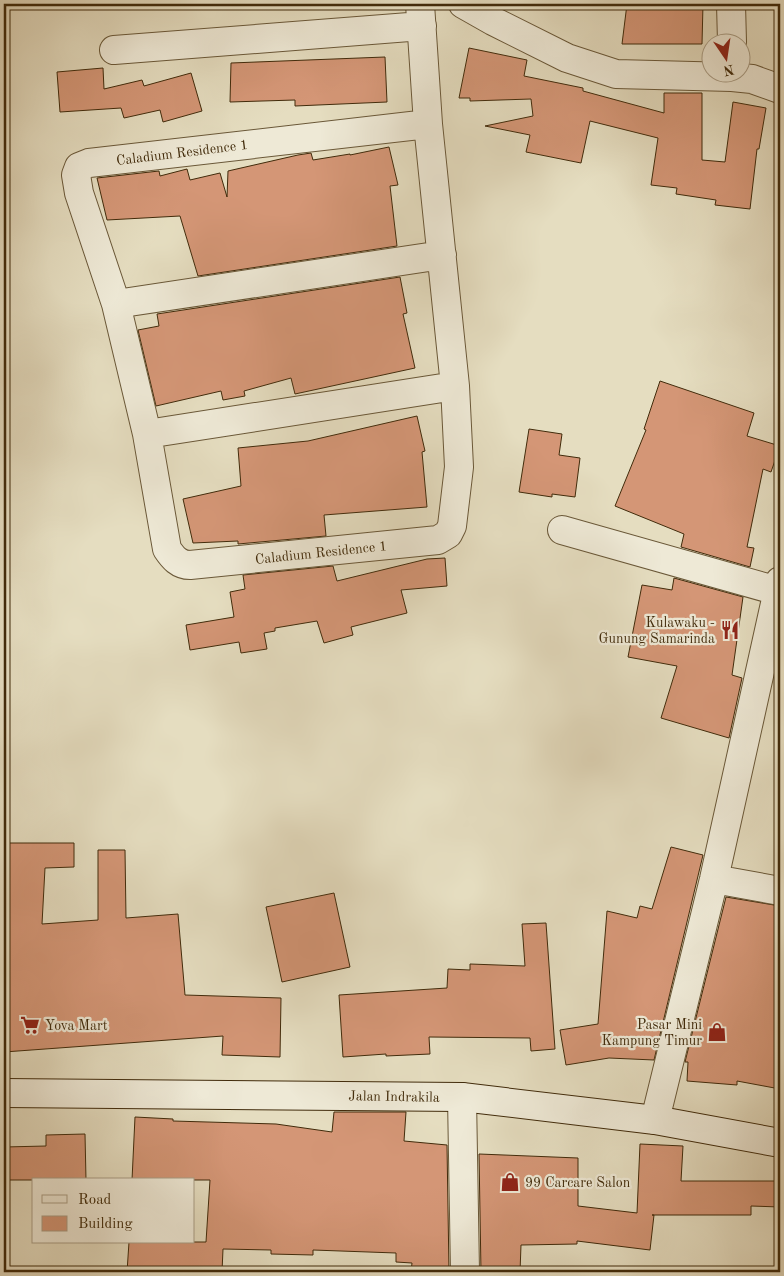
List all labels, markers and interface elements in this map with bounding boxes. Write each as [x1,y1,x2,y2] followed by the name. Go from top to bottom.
[702,32,752,82] north arrow
[722,62,735,78] text: N
[115,138,249,168] street label: Caladium Residence 1
[254,539,388,567] street label: Caladium Residence 1
[598,616,715,646] place label: Kulawaku - Gunung Samarinda
[719,619,741,641] restaurant icon: Kulawaku - Gunung Samarinda
[19,1014,41,1036] supermarket icon: Yova Mart
[602,1018,702,1048] place label: Pasar Mini Kampung Timur
[45,1019,108,1033] place label: Yova Mart
[706,1021,728,1043] shop icon: Pasar Mini Kampung Timur
[348,1089,440,1105] street label: Jalan Indrakila
[499,1171,521,1193] shop icon: 99 Carcare Salon
[525,1176,631,1190] place label: 99 Carcare Salon
[32,1178,195,1244] legend
[78,1193,112,1208] text: Road
[78,1217,133,1232] text: Building

